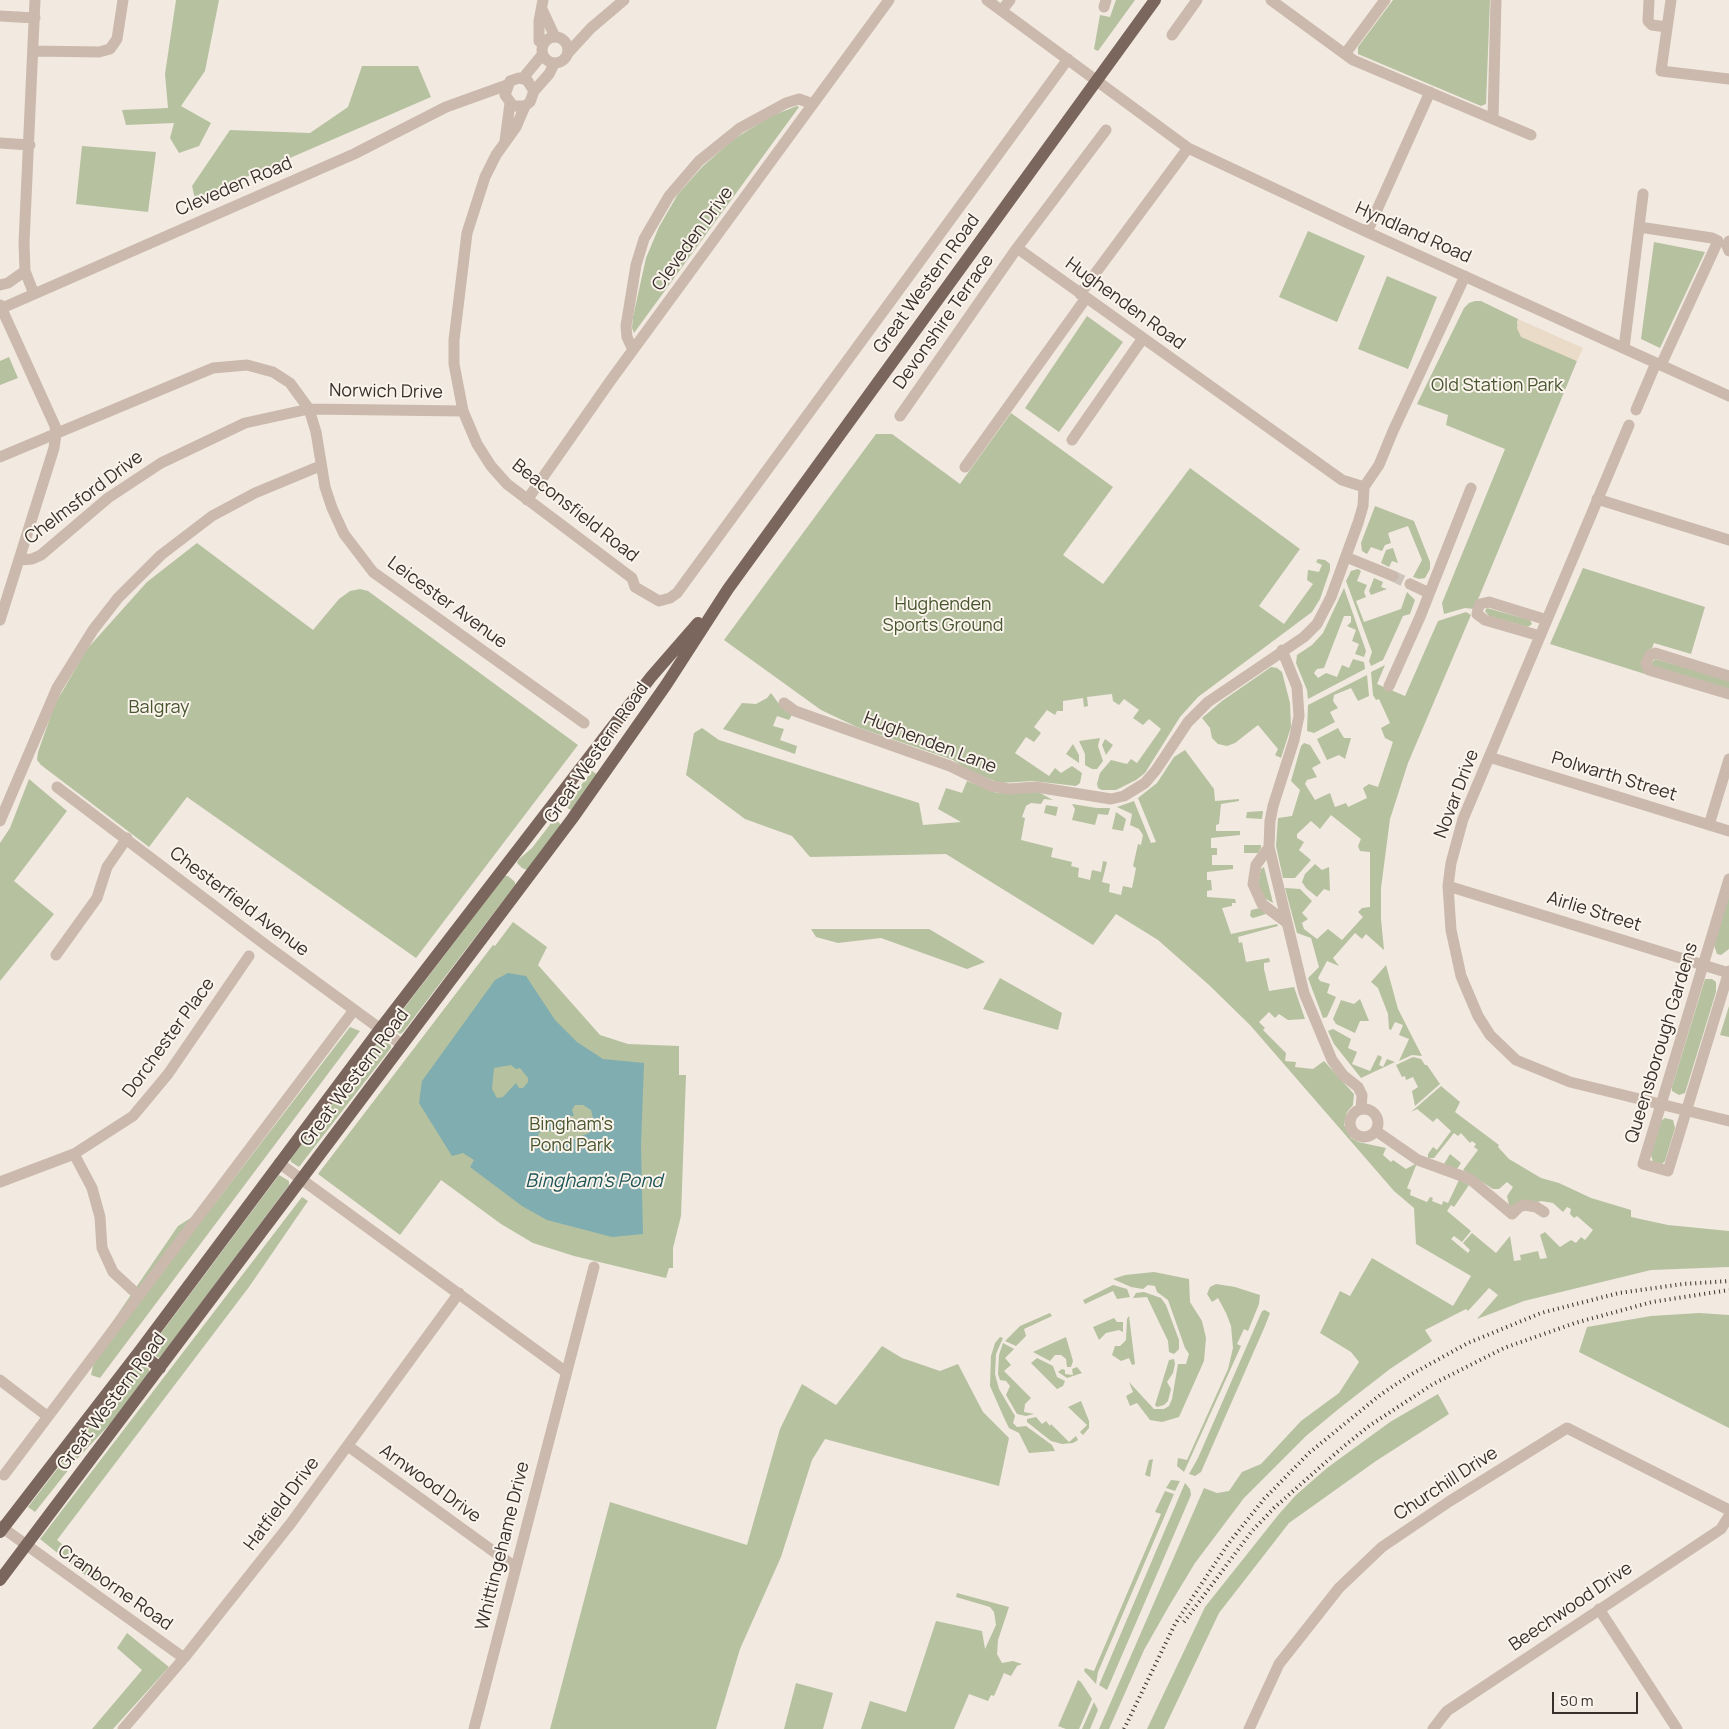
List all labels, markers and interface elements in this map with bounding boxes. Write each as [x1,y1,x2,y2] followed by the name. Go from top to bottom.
[173,153,295,221] street label: Cleveden Road
[648,183,738,295] street label: Cleveden Drive
[1352,198,1474,268] street label: Hyndland Road
[869,210,985,358] street label: Great Western Road
[889,250,999,394] street label: Devonshire Terrace
[1061,253,1189,355] street label: Hughenden Road
[1431,375,1563,397] park label: Old Station Park
[329,380,443,404] street label: Norwich Drive
[21,447,147,549] street label: Chelmsford Drive
[508,455,642,567] street label: Beaconsfield Road
[383,552,511,654] street label: Leicester Avenue
[883,594,1003,636] park label: Hughenden Sports Ground
[540,679,654,827] street label: Great Western Road
[129,697,189,719] park label: Balgray
[860,708,1000,778] street label: Hughenden Lane
[1430,747,1484,841] street label: Novar Drive
[1549,748,1679,806] street label: Polwarth Street
[165,843,313,961] street label: Chesterfield Avenue
[1544,887,1644,937] street label: Airlie Street
[1621,940,1703,1146] street label: Queensborough Gardens
[118,974,220,1102] street label: Dorchester Place
[296,1005,414,1151] street label: Great Western Road
[529,1114,613,1156] park label: Bingham's Pond Park
[525,1171,663,1193] water label: Bingham's Pond
[53,1329,171,1475] street label: Great Western Road
[375,1440,485,1528] street label: Arnwood Drive
[1390,1442,1502,1526] street label: Churchill Drive
[240,1453,324,1555] street label: Hatfield Drive
[472,1459,534,1633] street label: Whittingehame Drive
[54,1540,176,1636] street label: Cranborne Road
[1505,1558,1637,1656] street label: Beechwood Drive
[1554,1682,1640,1714] scale bar
[1560,1690,1594,1711] text: 50 m

